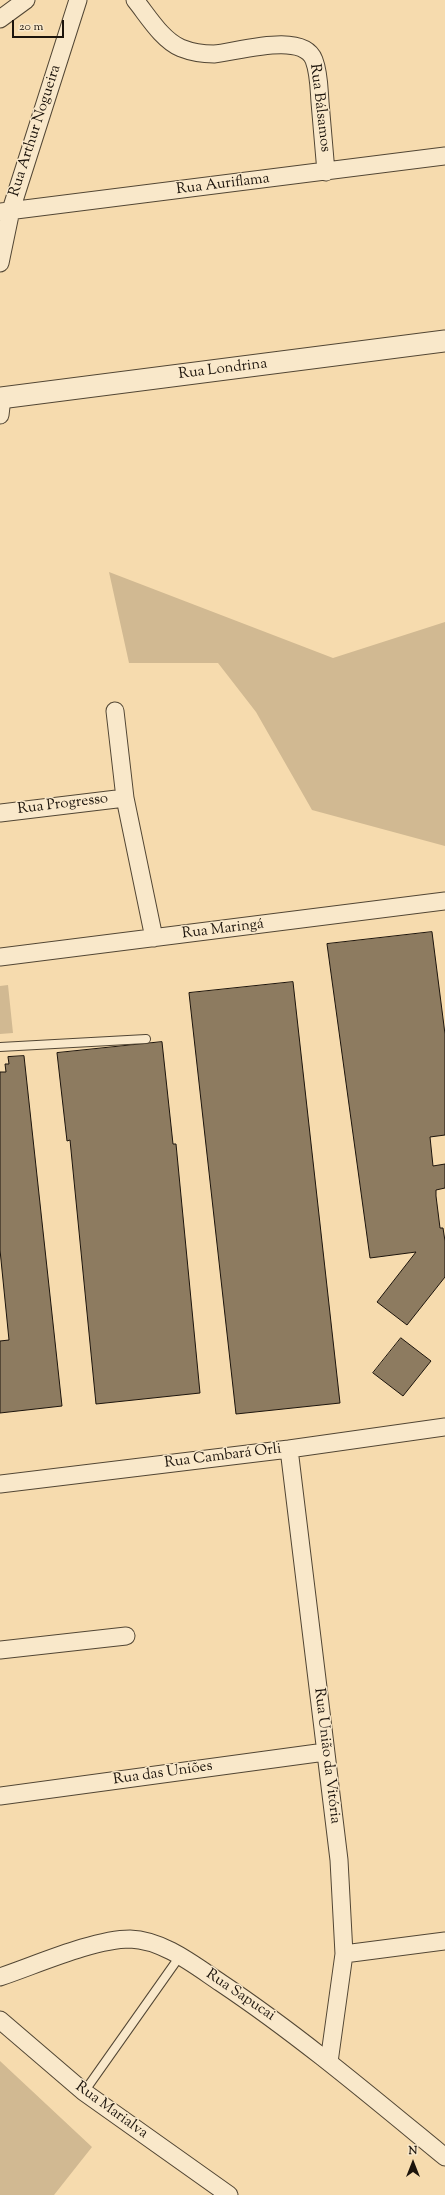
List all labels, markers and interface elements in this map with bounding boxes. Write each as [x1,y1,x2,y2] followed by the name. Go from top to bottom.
[14,12,66,38] scale bar
[19,18,43,36] text: 20 m
[6,63,66,199] street label: Rua Arthur Nogueira
[305,63,333,153] street label: Rua Bálsamos
[175,170,271,200] street label: Rua Auriflama
[178,356,268,384] street label: Rua Londrina
[17,791,109,819] street label: Rua Progresso
[181,916,265,944] street label: Rua Maringá
[164,1441,282,1473] street label: Rua Cambará Orli
[309,1687,343,1825] street label: Rua União da Vitória
[112,1758,214,1790] street label: Rua das Uniões
[202,1966,278,2026] street label: Rua Sapucai
[71,2079,151,2143] street label: Rua Marialva
[393,2143,433,2183] north arrow
[409,2143,417,2159] text: N

